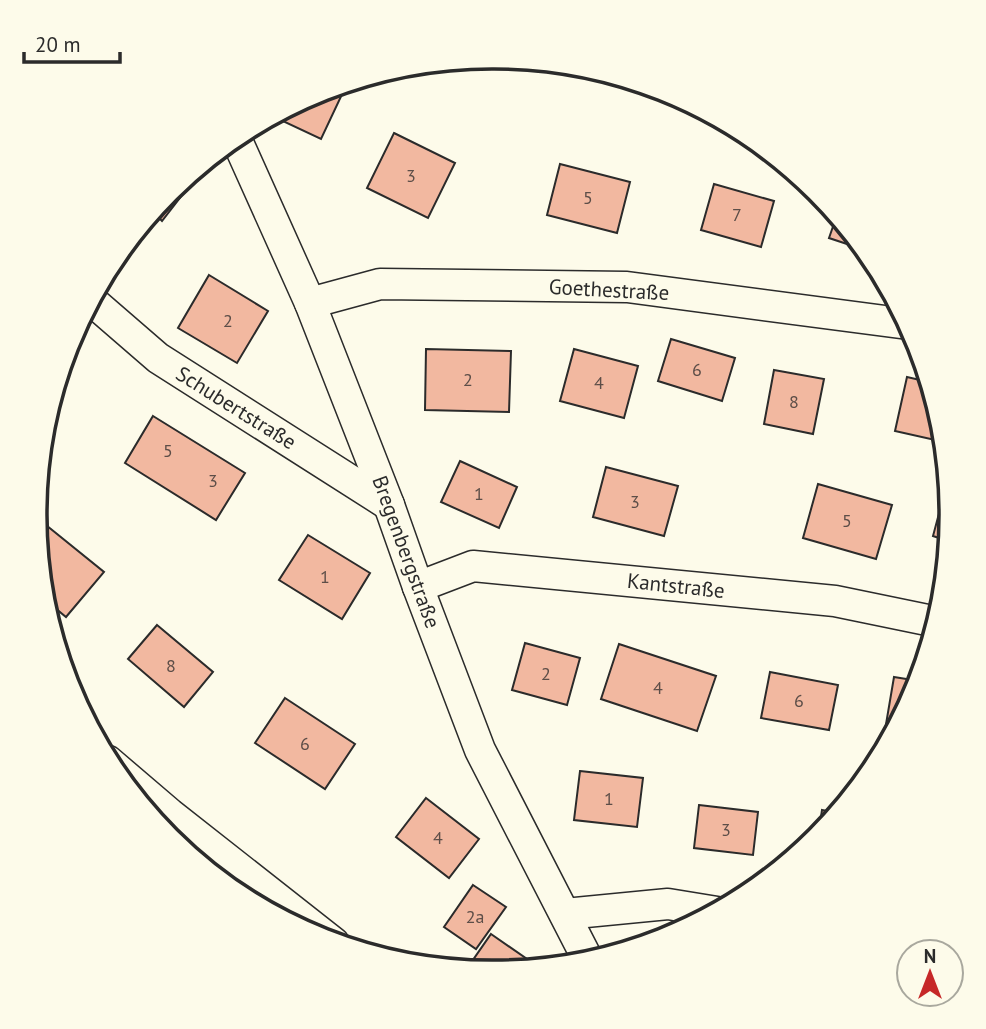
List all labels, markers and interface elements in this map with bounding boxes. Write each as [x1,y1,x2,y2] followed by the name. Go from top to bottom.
[24,21,121,65] scale bar
[35,31,81,58] text: 20 m
[406,164,416,187] house number: 3
[583,186,593,209] house number: 5
[732,203,742,226] house number: 7
[548,273,670,306] street label: Goethestraße
[223,309,233,332] house number: 2
[692,358,702,381] house number: 6
[171,360,301,455] street label: Schubertstraße
[463,368,473,391] house number: 2
[594,371,604,394] house number: 4
[789,390,799,413] house number: 8
[163,439,173,462] house number: 5
[208,469,218,492] house number: 3
[366,472,447,632] street label: Bregenbergstraße
[474,482,484,505] house number: 1
[630,490,640,513] house number: 3
[842,509,852,532] house number: 5
[320,565,330,588] house number: 1
[626,567,726,604] street label: Kantstraße
[166,654,176,677] house number: 8
[541,662,551,685] house number: 2
[653,676,663,699] house number: 4
[794,689,804,712] house number: 6
[300,732,310,755] house number: 6
[604,787,614,810] house number: 1
[721,818,731,841] house number: 3
[433,826,443,849] house number: 4
[466,905,484,928] house number: 2a
[895,938,965,1008] north arrow
[924,944,936,968] text: N

